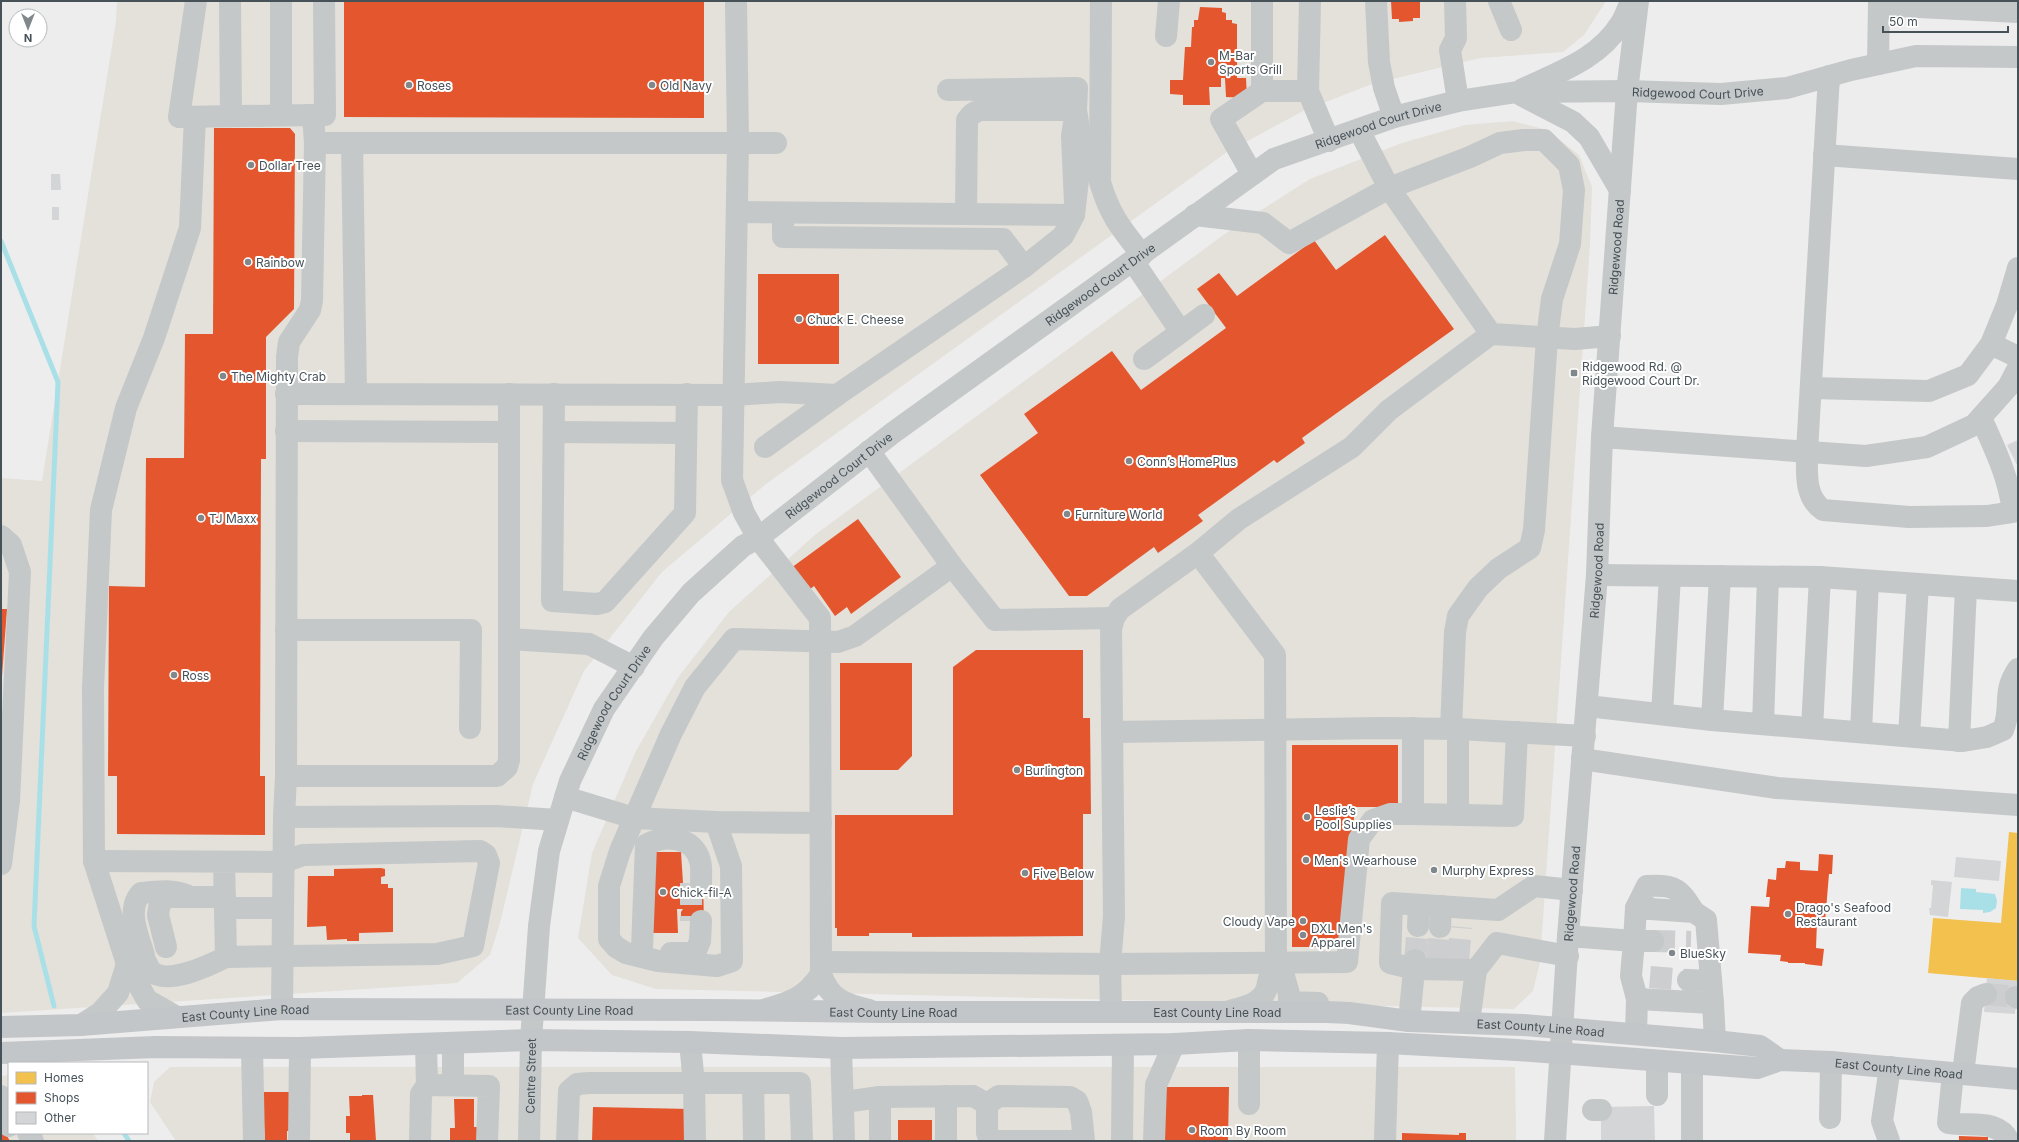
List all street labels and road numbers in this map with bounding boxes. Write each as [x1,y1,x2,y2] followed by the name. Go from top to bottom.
[1632,83,1764,102] street label: Ridgewood Court Drive
[1313,98,1443,152] street label: Ridgewood Court Drive
[1605,199,1627,296] street label: Ridgewood Road
[1042,239,1158,329] street label: Ridgewood Court Drive
[782,429,895,522] street label: Ridgewood Court Drive
[1586,522,1606,619] street label: Ridgewood Road
[573,642,653,762] street label: Ridgewood Court Drive
[1560,845,1583,942] street label: Ridgewood Road
[181,1001,309,1024] street label: East County Line Road
[505,1002,633,1017] street label: East County Line Road
[829,1004,957,1020] street label: East County Line Road
[1153,1005,1281,1020] street label: East County Line Road
[1476,1016,1605,1039] street label: East County Line Road
[522,1038,539,1114] street label: Centre Street
[1834,1055,1963,1081] street label: East County Line Road

